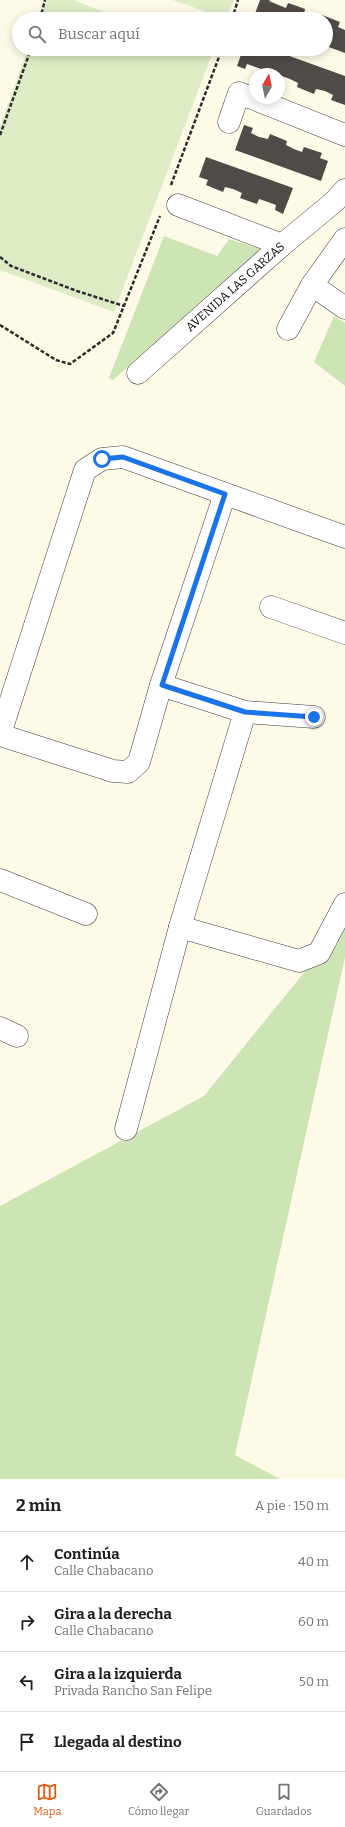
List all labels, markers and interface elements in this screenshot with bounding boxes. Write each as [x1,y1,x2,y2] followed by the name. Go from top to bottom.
[12,12,333,56] search box
[26,23,48,45] icon: search
[58,25,140,43] text: Buscar aquí
[249,68,285,104] north arrow
[183,239,287,334] street label: AVENIDA LAS GARZAS
[93,450,111,468] route start
[305,708,323,726] route end
[16,1495,61,1516] text: 2 min
[255,1498,329,1513] text: A pie · 150 m
[54,1545,120,1563] text: Continúa
[16,1551,38,1573] icon: ahead
[298,1554,329,1569] text: 40 m
[54,1563,154,1578] text: Calle Chabacano
[54,1605,172,1623] text: Gira a la derecha
[16,1611,38,1633] icon: right
[298,1614,329,1629] text: 60 m
[54,1623,154,1638] text: Calle Chabacano
[54,1665,182,1683] text: Gira a la izquierda
[16,1671,38,1693] icon: left
[299,1674,329,1689] text: 50 m
[54,1683,212,1698] text: Privada Rancho San Felipe
[16,1731,38,1753] icon: arrive
[54,1733,182,1751] text: Llegada al destino
[33,1781,61,1818] tab: Mapa
[128,1781,189,1818] tab: Cómo llegar
[256,1781,312,1818] tab: Guardados

